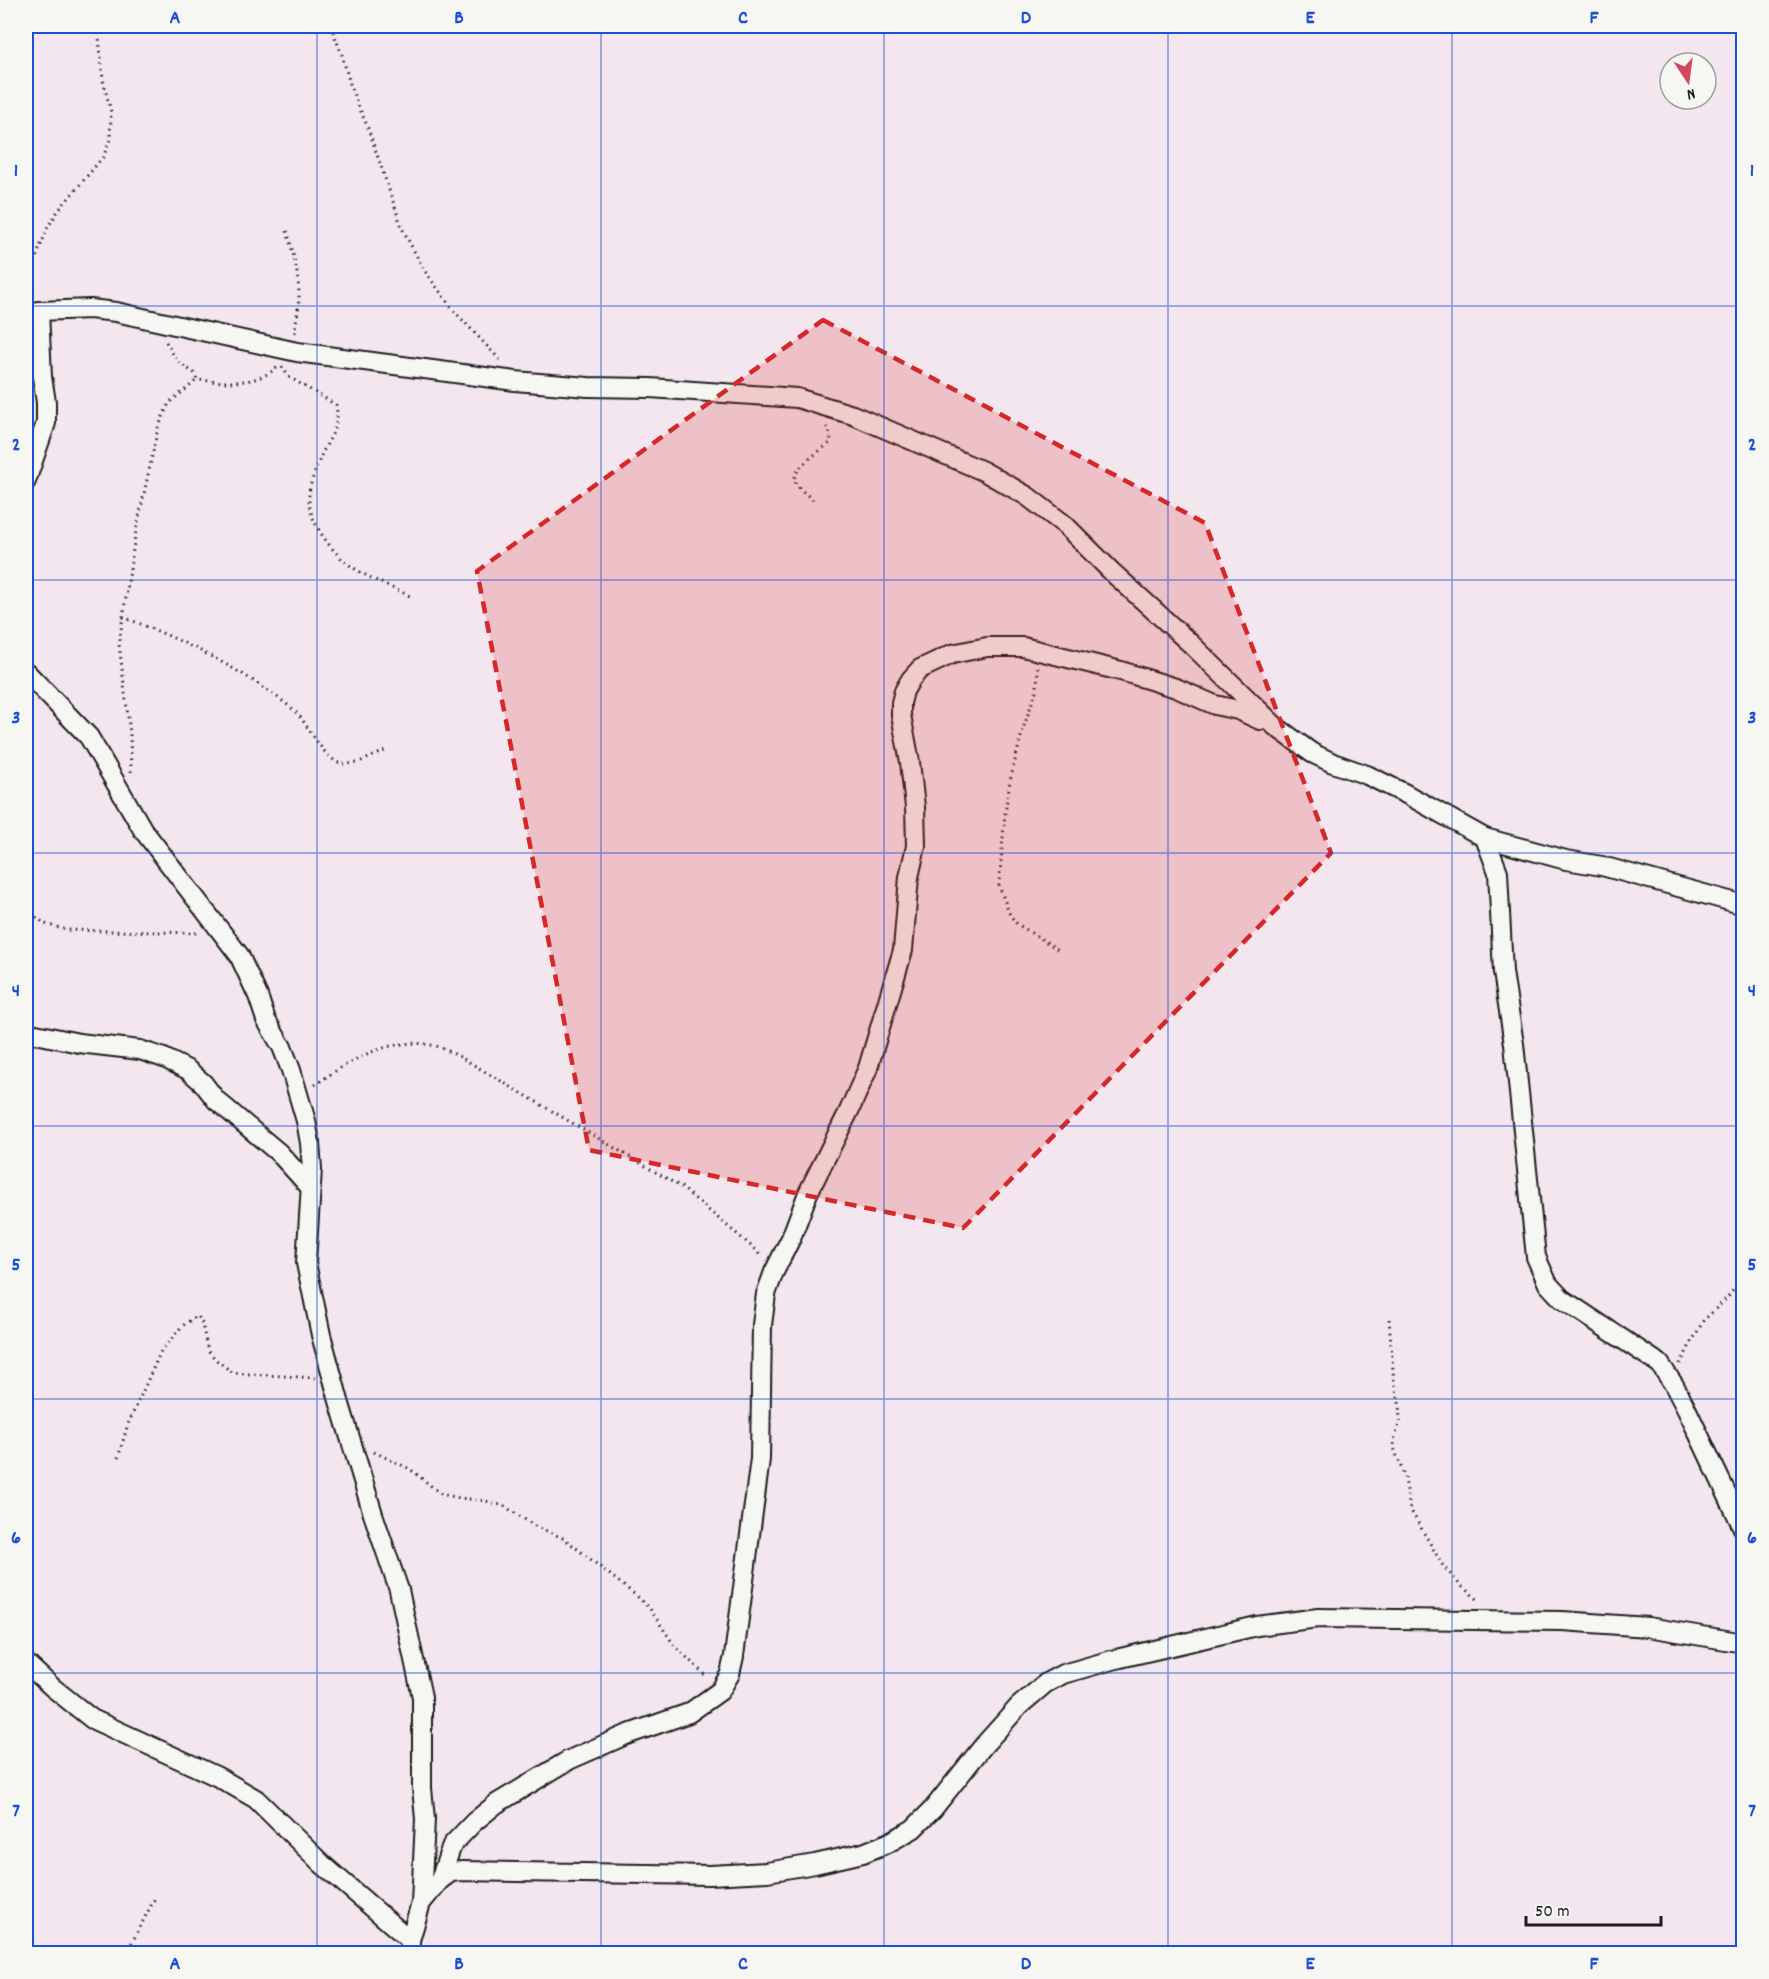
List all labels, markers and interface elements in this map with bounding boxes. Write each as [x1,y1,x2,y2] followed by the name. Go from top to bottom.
[170,5,181,33] text: A
[454,5,464,33] text: B
[738,5,748,33] text: C
[1021,5,1032,33] text: D
[1305,5,1315,33] text: E
[1590,5,1600,33] text: F
[1658,51,1718,111] north arrow
[1684,81,1697,105] text: N
[14,158,18,186] text: 1
[1750,158,1754,186] text: 1
[12,432,20,460] text: 2
[1748,432,1756,460] text: 2
[12,705,20,733] text: 3
[1748,705,1756,733] text: 3
[12,978,20,1006] text: 4
[1748,978,1756,1006] text: 4
[11,1252,21,1280] text: 5
[1747,1252,1757,1280] text: 5
[11,1525,21,1553] text: 6
[1747,1525,1757,1553] text: 6
[12,1798,20,1826] text: 7
[1748,1798,1756,1826] text: 7
[1526,1889,1661,1927] scale bar
[1535,1900,1570,1925] text: 50 m
[170,1951,181,1979] text: A
[454,1951,464,1979] text: B
[738,1951,748,1979] text: C
[1021,1951,1032,1979] text: D
[1305,1951,1315,1979] text: E
[1590,1951,1600,1979] text: F

